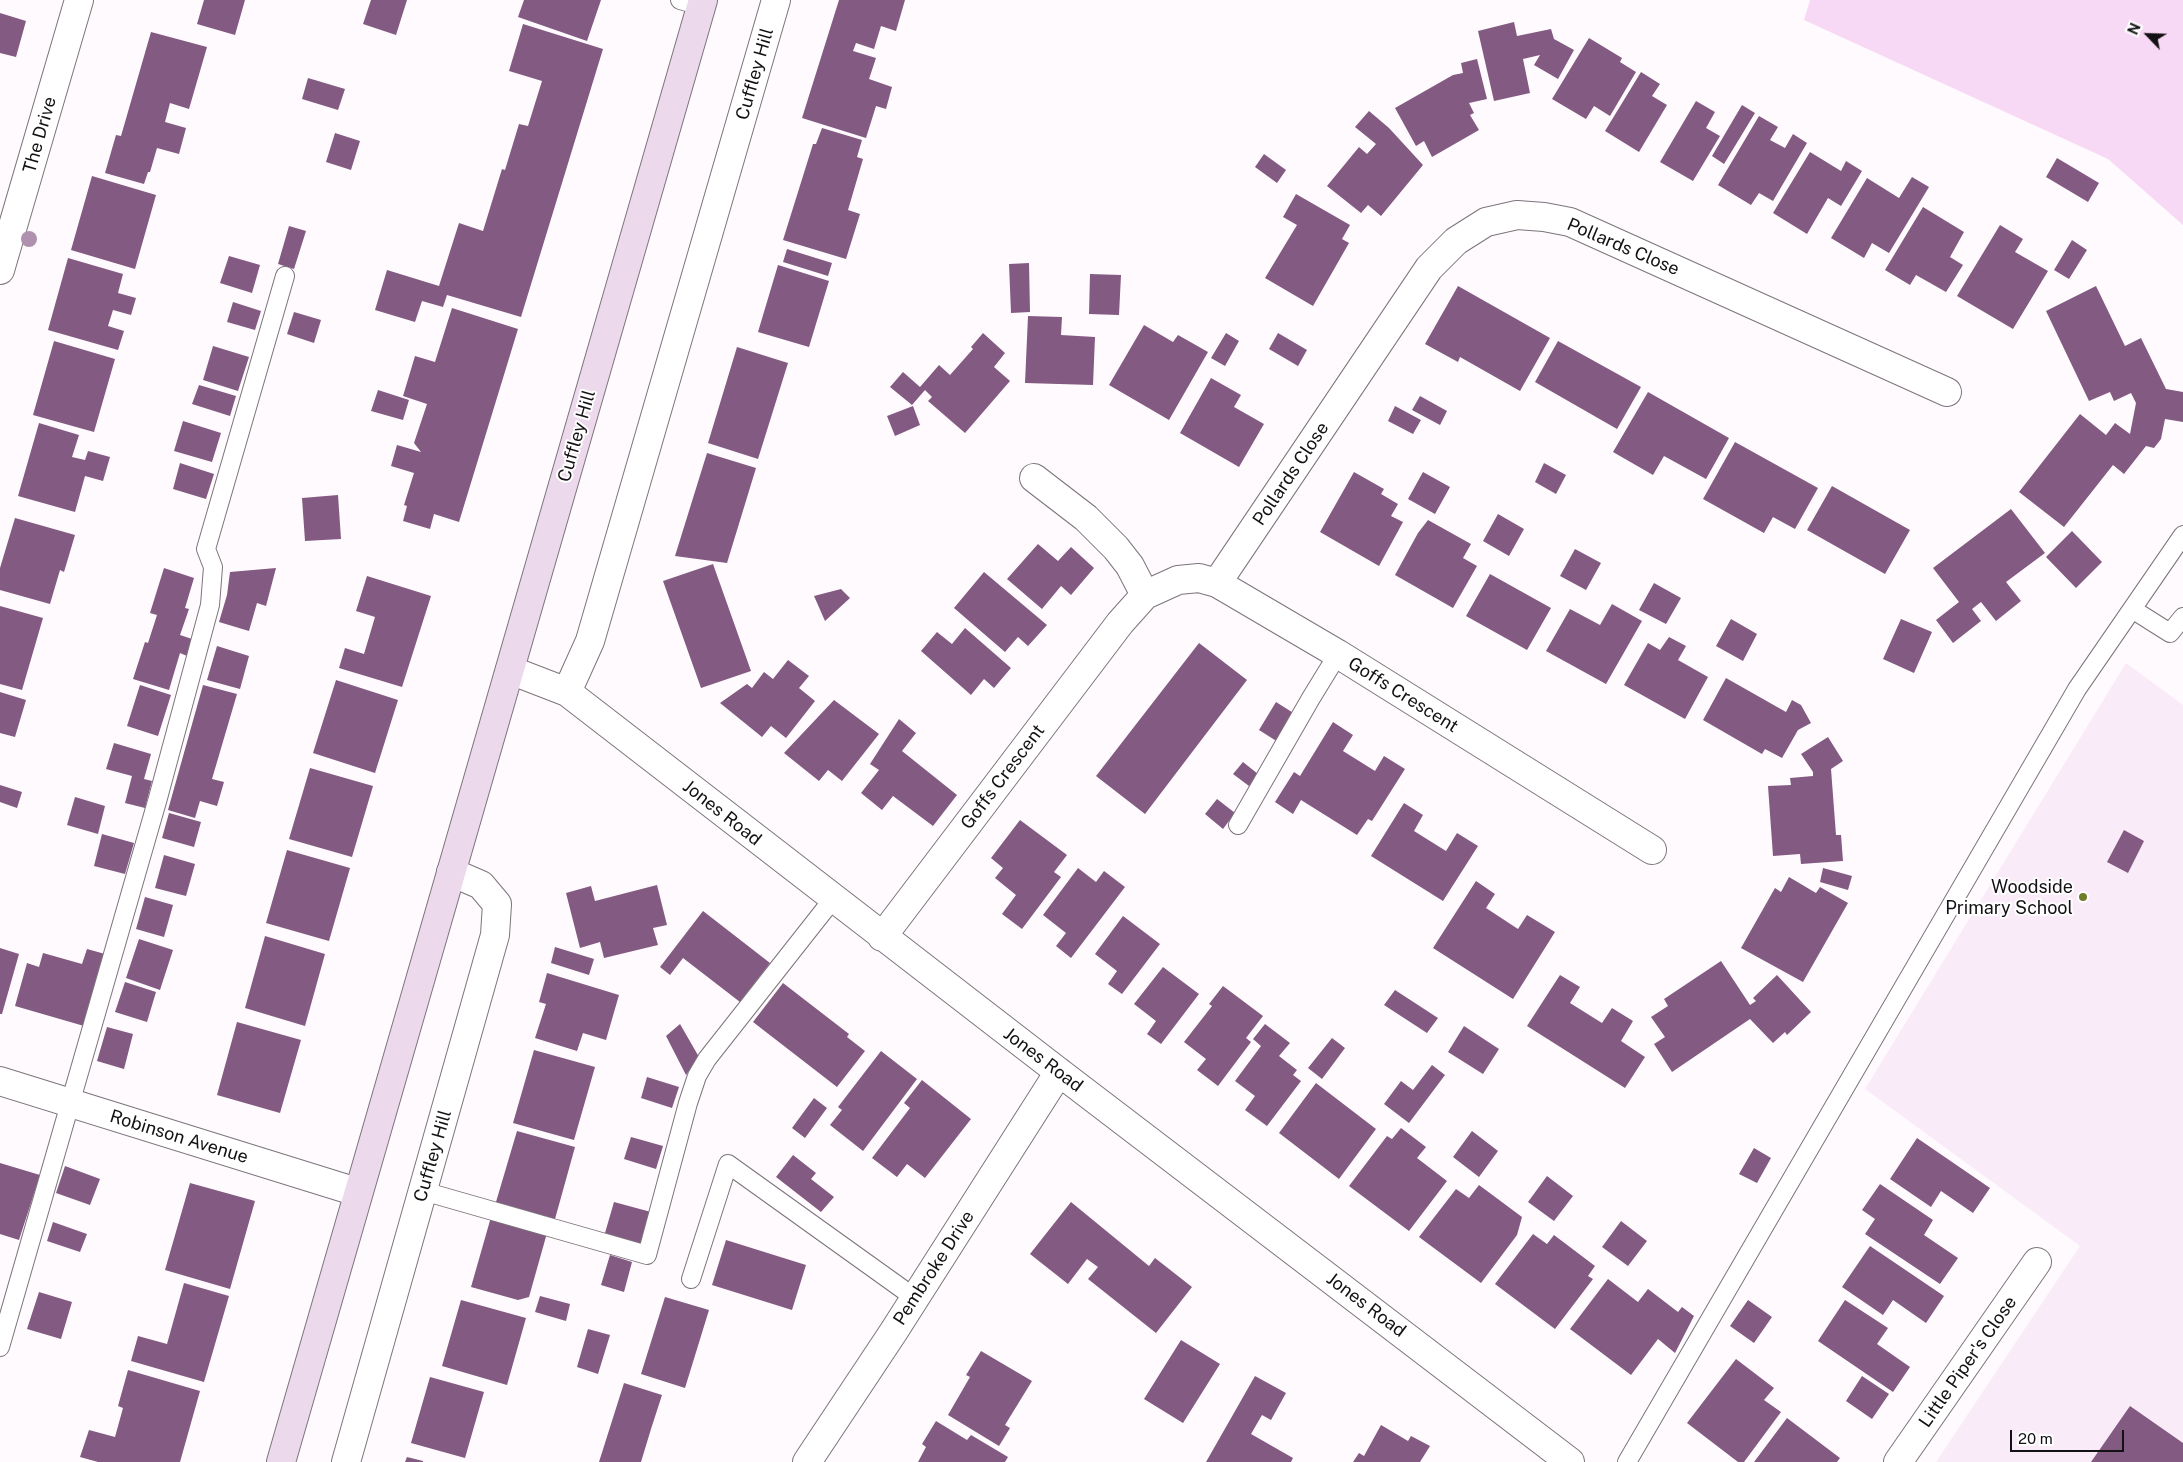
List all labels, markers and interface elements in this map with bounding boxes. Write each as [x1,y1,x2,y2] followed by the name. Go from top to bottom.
[2123,10,2173,60] north arrow
[2125,21,2144,37] text: N
[732,26,778,122] street label: Cuffley Hill
[19,94,61,176] street label: The Drive
[1564,214,1682,280] street label: Pollards Close
[554,388,600,484] street label: Cuffley Hill
[1249,418,1333,530] street label: Pollards Close
[1344,653,1462,737] street label: Goffs Crescent
[957,720,1049,834] street label: Goffs Crescent
[678,776,766,850] street label: Jones Road
[1945,876,2073,919] place label: Woodside Primary School
[2077,891,2089,903] marker: Woodside Primary School
[999,1023,1087,1097] street label: Jones Road
[107,1106,251,1168] street label: Robinson Avenue
[410,1108,456,1204] street label: Cuffley Hill
[889,1207,979,1329] street label: Pembroke Drive
[1322,1268,1410,1342] street label: Jones Road
[1915,1292,2021,1432] street label: Little Piper's Close
[2013,1420,2127,1452] scale bar
[2018,1430,2053,1447] text: 20 m

